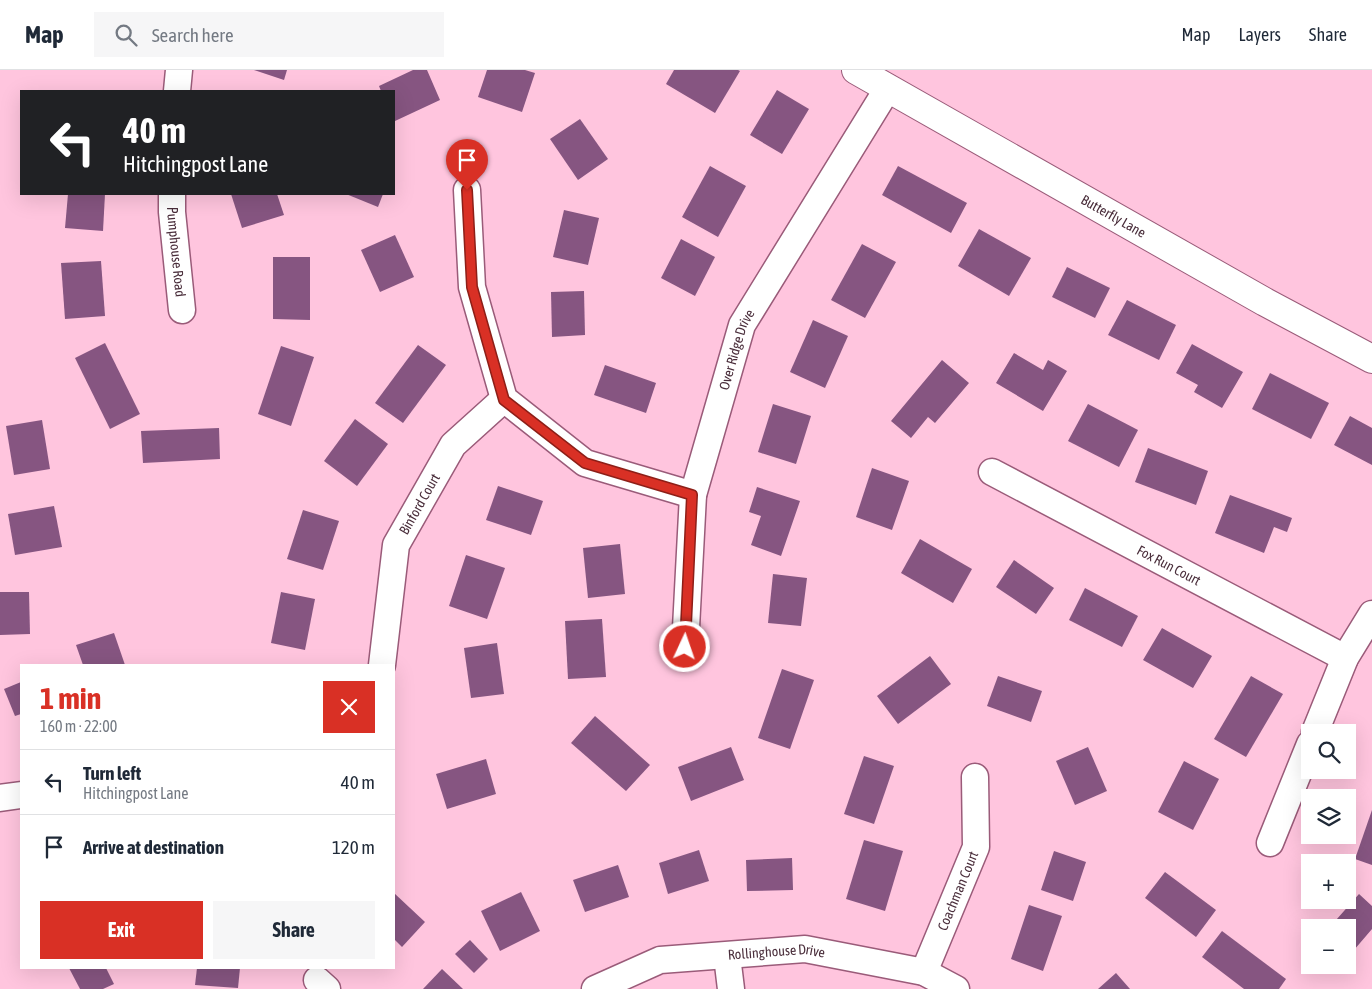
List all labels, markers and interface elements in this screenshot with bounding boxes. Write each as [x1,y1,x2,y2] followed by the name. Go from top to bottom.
[94,12,444,57] search box
[25,21,64,48] text: Map
[112,21,140,49] icon: search
[152,24,234,46] text: Search here
[1181,24,1210,45] text: Map
[1238,24,1281,45] text: Layers
[1309,24,1347,45] text: Share
[40,110,105,175] icon: left
[123,110,186,150] text: 40 m
[446,139,488,190] pin
[453,146,481,174] icon: arrive
[123,151,268,177] text: Hitchingpost Lane
[1078,191,1149,241] street label: Butterfly Lane
[164,207,189,298] street label: Pumphouse Road
[716,306,758,392] street label: Over Ridge Drive
[396,471,443,537] street label: Binford Court
[1134,542,1203,589] street label: Fox Run Court
[658,620,710,672] position arrow
[40,681,101,715] text: 1 min
[323,681,375,733] button: close
[40,717,117,735] text: 160 m · 22:00
[1301,724,1356,974] map controls
[1301,724,1356,779] button: search
[83,762,141,784] text: Turn left
[40,768,68,796] icon: left
[341,771,375,793] text: 40 m
[83,784,189,802] text: Hitchingpost Lane
[1301,789,1356,844] button: layers
[40,833,68,861] icon: arrive
[83,836,224,858] text: Arrive at destination
[332,836,375,858] text: 120 m
[934,849,981,933] street label: Coachman Court
[1301,854,1356,909] button: +
[40,901,203,959] button: Exit
[213,901,375,959] button: Share
[1301,919,1356,974] button: −
[727,941,826,963] street label: Rollinghouse Drive

